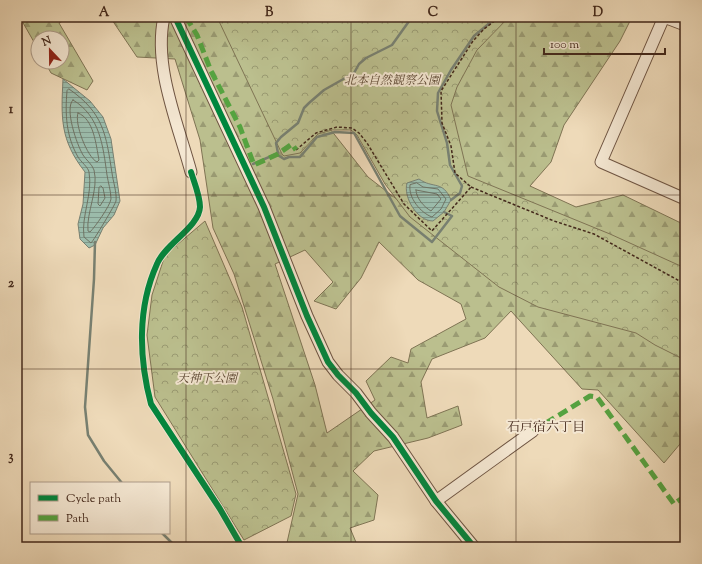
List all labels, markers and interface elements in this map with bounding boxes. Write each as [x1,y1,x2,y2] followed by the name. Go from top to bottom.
[99,4,110,22] text: A
[265,4,274,22] text: B
[428,4,438,22] text: C
[593,4,603,22] text: D
[30,30,70,70] north arrow
[544,30,665,56] scale bar
[39,33,54,51] text: N
[550,36,579,54] text: 100 m
[344,72,442,90] park label: 北本自然観察公園
[9,101,14,119] text: 1
[8,275,15,293] text: 2
[177,370,239,388] park label: 天神下公園
[507,419,585,437] district label: 石戸宿六丁目
[8,448,14,466] text: 3
[30,482,170,534] legend
[66,490,121,508] text: Cycle path
[66,510,89,528] text: Path

